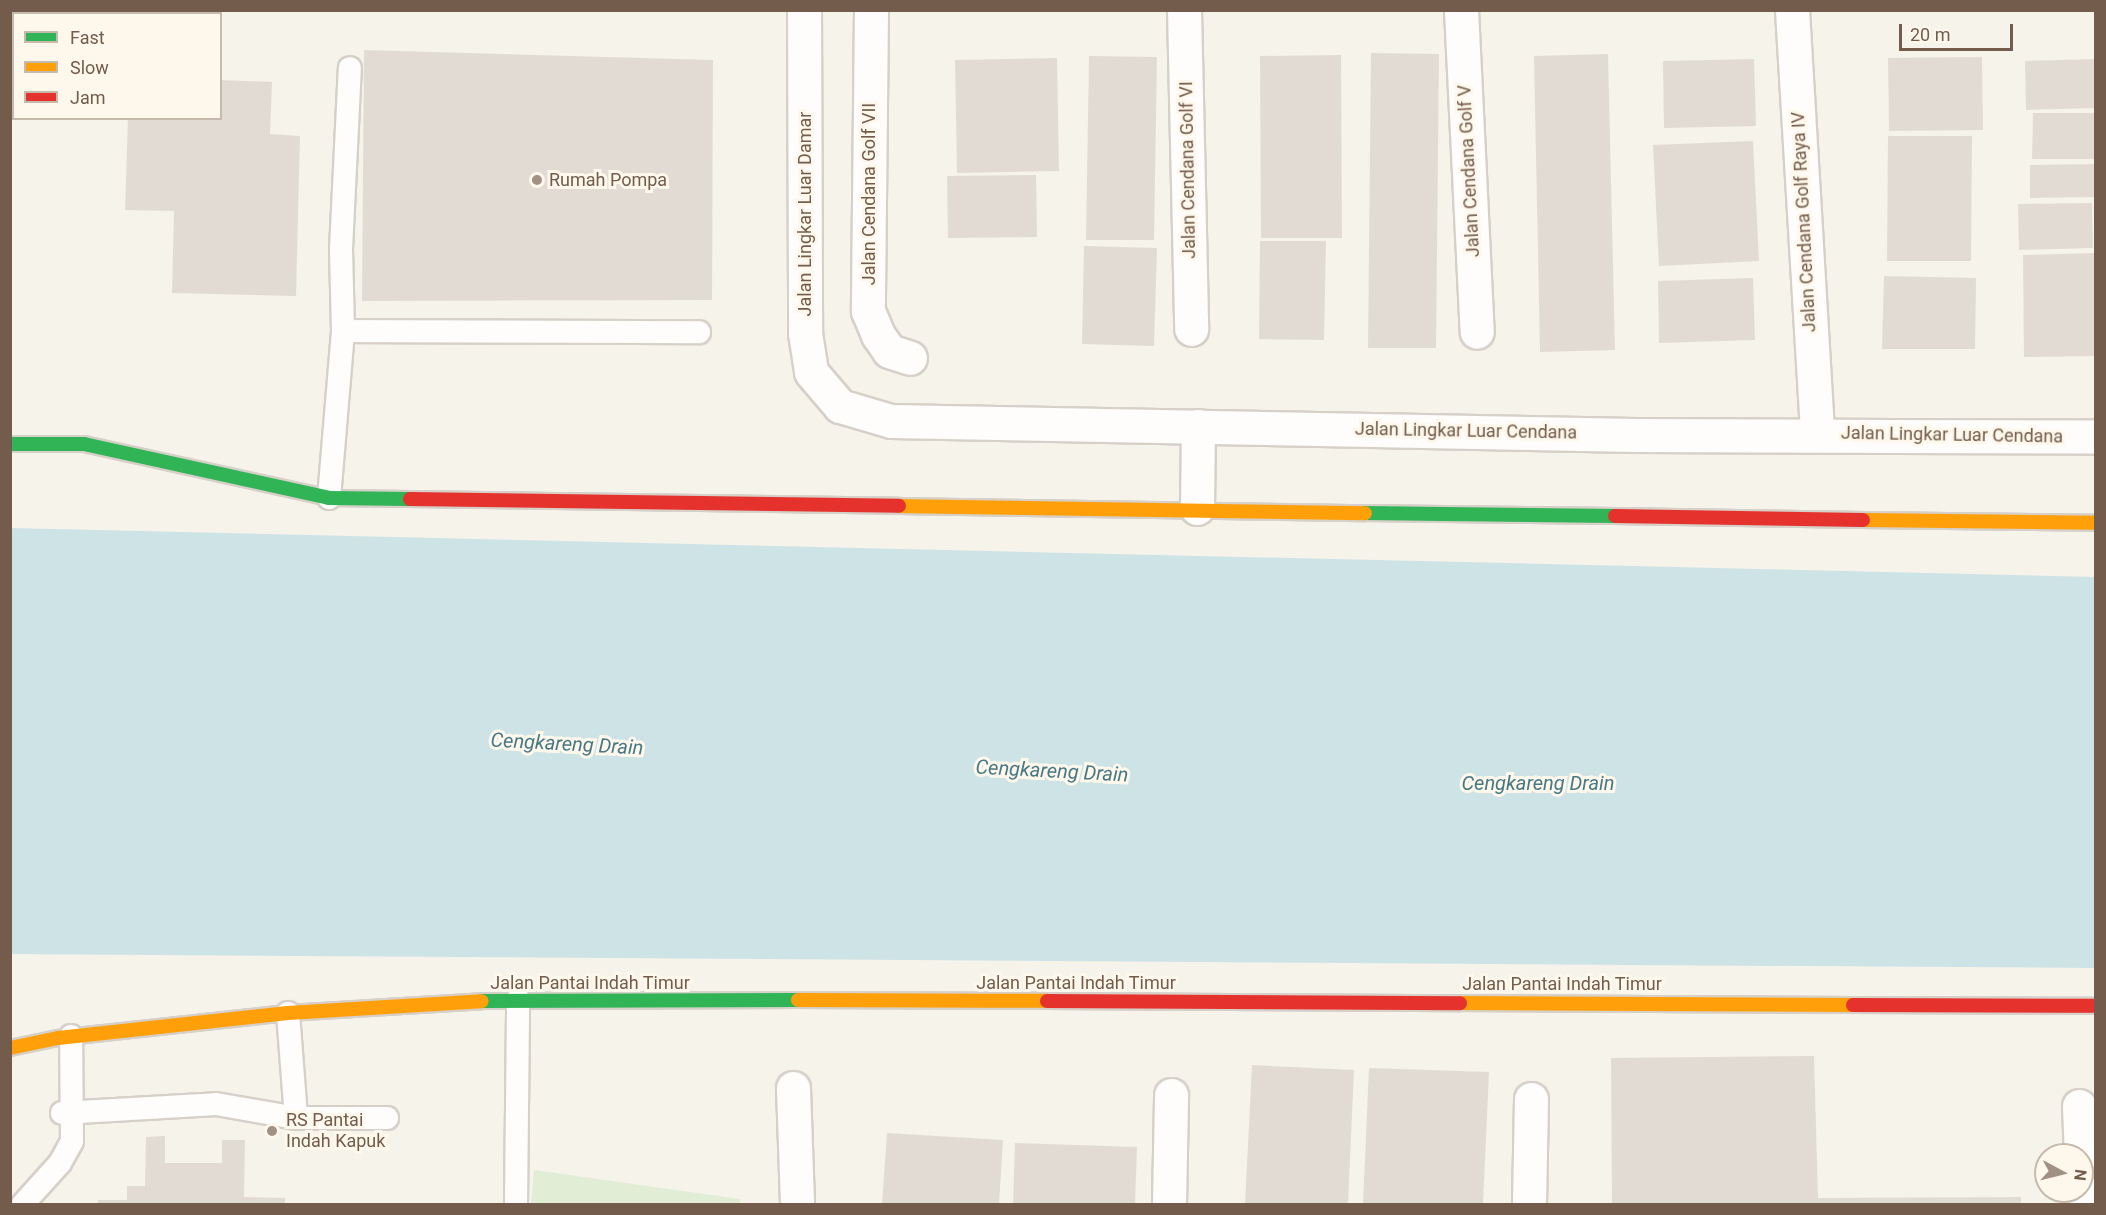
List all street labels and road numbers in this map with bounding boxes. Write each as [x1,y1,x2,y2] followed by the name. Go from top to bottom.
[1176,81,1200,259] street label: Jalan Cendana Golf VI
[1454,84,1484,258] street label: Jalan Cendana Golf V
[858,103,880,285] street label: Jalan Cendana Golf VII
[1787,111,1821,333] street label: Jalan Cendana Golf Raya IV
[794,112,816,316] street label: Jalan Lingkar Luar Damar
[1355,418,1577,444] street label: Jalan Lingkar Luar Cendana
[1841,422,2063,448] street label: Jalan Lingkar Luar Cendana
[490,972,690,994] street label: Jalan Pantai Indah Timur
[976,972,1176,994] street label: Jalan Pantai Indah Timur
[1462,973,1662,995] street label: Jalan Pantai Indah Timur

